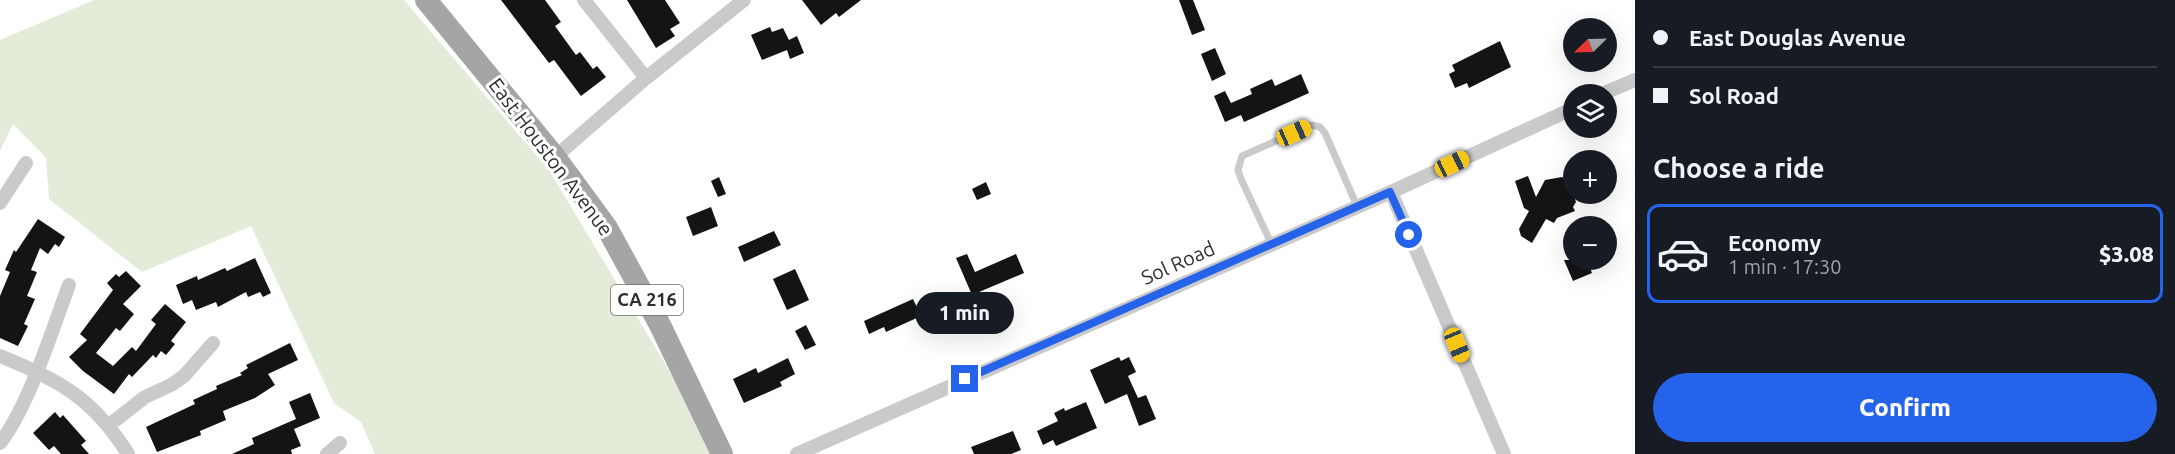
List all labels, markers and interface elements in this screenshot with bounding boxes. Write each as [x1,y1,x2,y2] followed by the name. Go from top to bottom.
[1563,18,1617,72] north arrow
[1563,18,1617,270] map controls
[1689,25,1906,50] text: East Douglas Avenue
[485,73,618,240] street label: East Houston Avenue
[1689,83,1779,108] text: Sol Road
[1563,84,1617,138] button: layers
[1274,117,1314,149] car
[1432,148,1472,180] car
[1563,150,1617,204] button: +
[1653,153,1825,183] text: Choose a ride
[1563,216,1617,270] button: −
[1395,221,1422,248] route start
[1656,227,1710,281] icon: car
[1728,230,1821,255] text: Economy
[1137,236,1218,289] street label: Sol Road
[2099,241,2154,266] text: $3.08
[1728,255,1842,278] text: 1 min · 17:30
[611,285,683,315] road number: CA 216
[916,292,1014,334] callout: 1 min
[939,301,990,324] text: 1 min
[1442,325,1472,365] car
[951,365,978,392] route end
[1653,373,2157,442] button: Confirm

